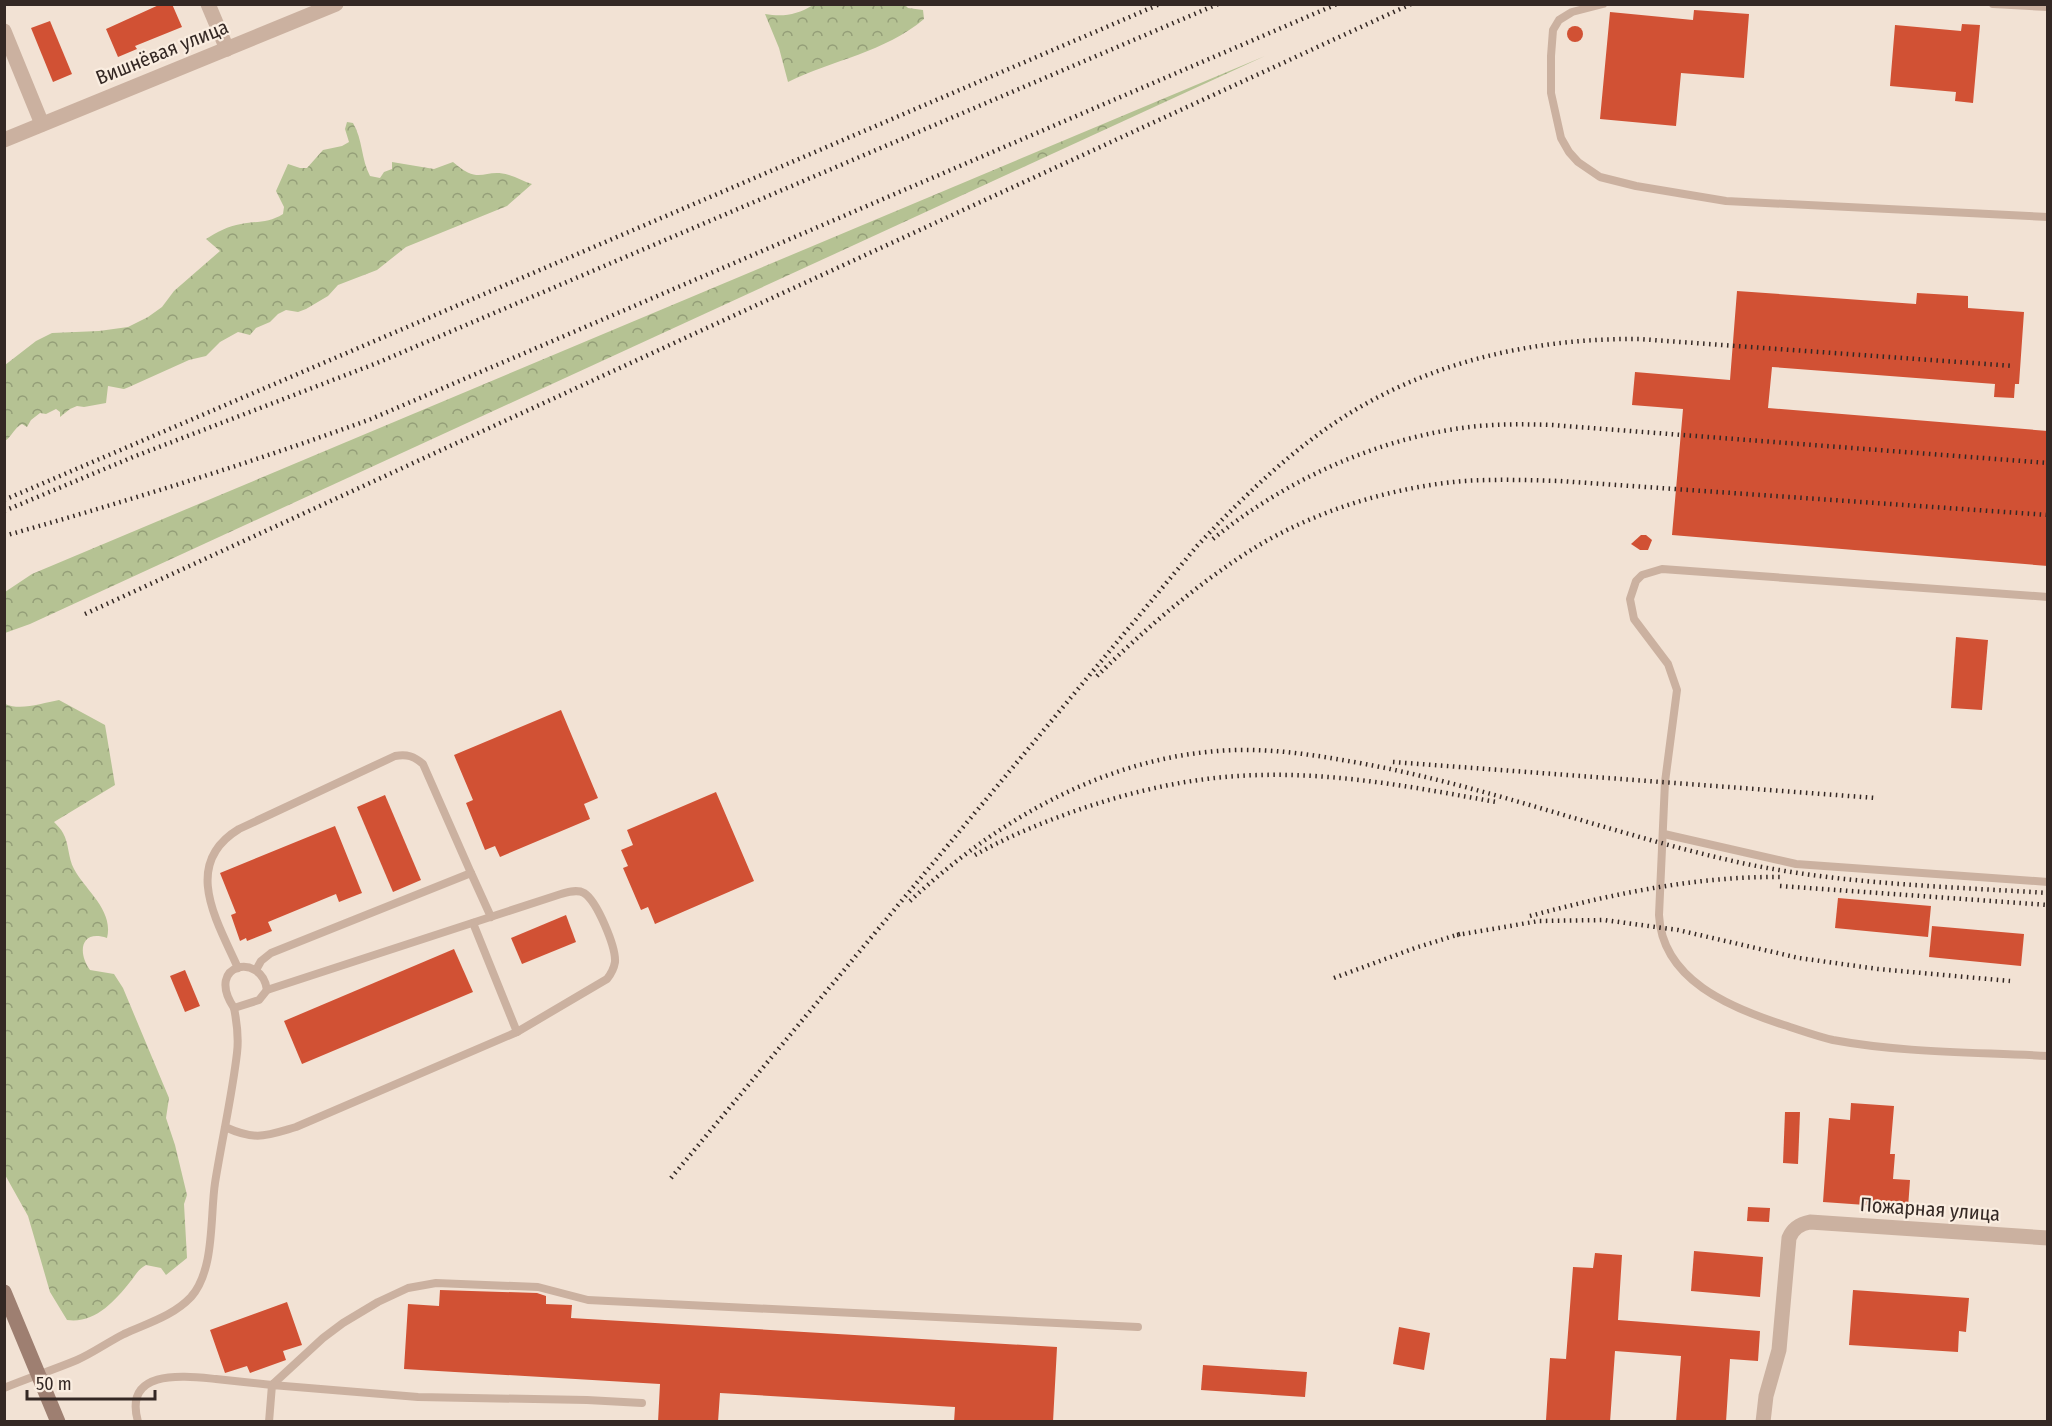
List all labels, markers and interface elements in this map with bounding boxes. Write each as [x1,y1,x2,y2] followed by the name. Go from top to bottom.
[92,14,232,90] street label: Вишнёвая улица
[1859,1192,2001,1226] street label: Пожарная улица
[27,1363,154,1401] scale bar
[36,1373,72,1395] text: 50 m

